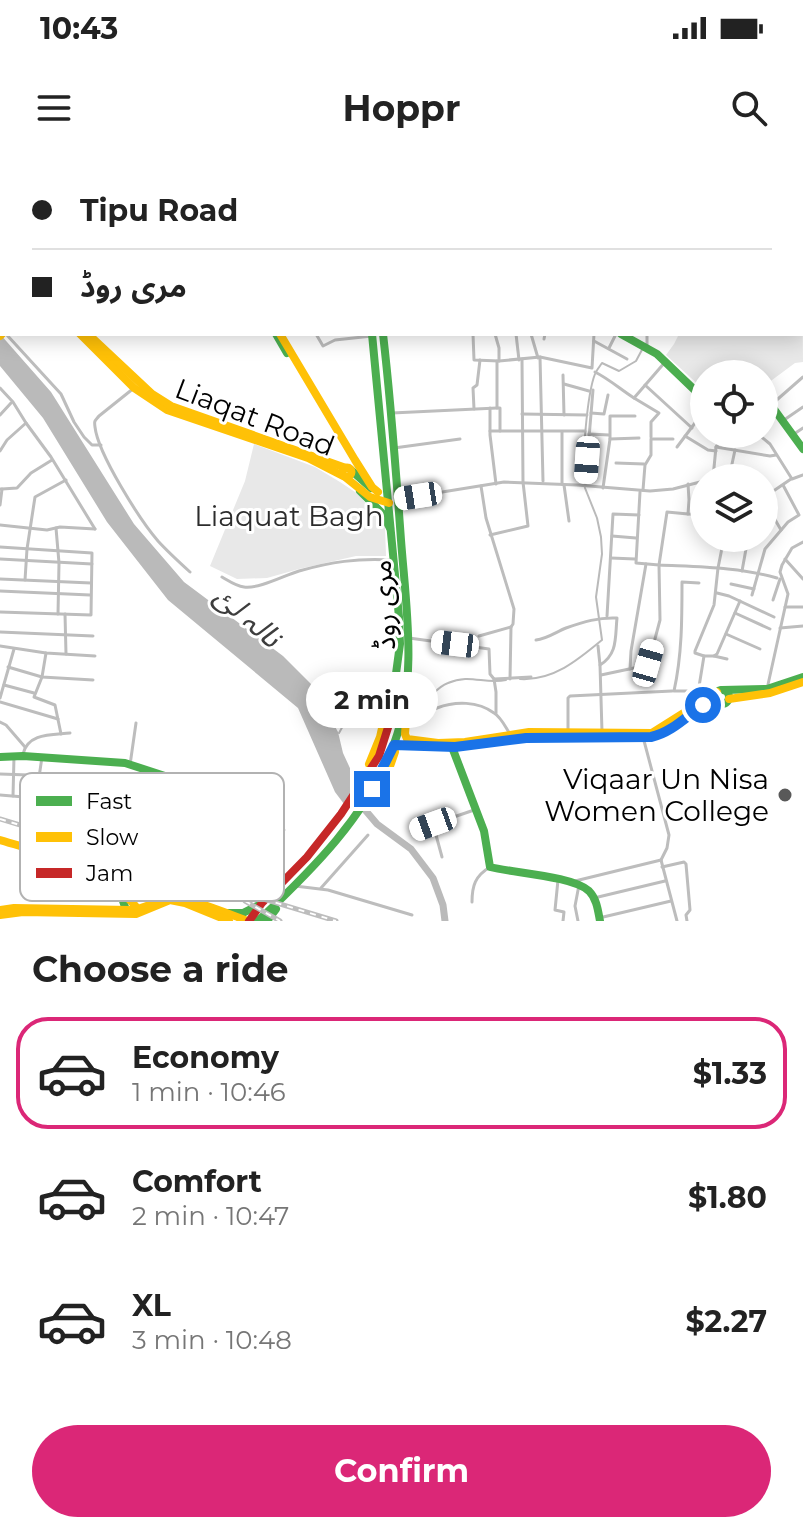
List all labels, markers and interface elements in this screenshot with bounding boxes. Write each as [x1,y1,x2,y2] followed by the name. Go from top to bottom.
[40,10,118,47] text: 10:43
[32,86,76,130] icon: menu
[343,86,460,130] text: Hoppr
[727,86,771,130] icon: search
[80,192,238,229] text: Tipu Road
[80,268,187,305] text: مری روڈ
[690,360,778,552] map controls
[690,360,778,448] button: locate
[171,371,339,463] street label: Liaqat Road
[573,435,601,485] car
[690,464,778,552] button: layers
[392,480,444,512] car
[194,499,384,533] park label: Liaquat Bagh
[364,559,402,651] street label: مری روڈ
[207,577,291,657] water label: نالہ لئ
[430,629,480,659] car
[630,637,666,689] car
[306,673,438,729] callout: 2 min
[334,684,410,716] text: 2 min
[685,687,721,723] route start
[544,762,769,828] place label: Viqaar Un Nisa Women College
[354,771,390,807] route end
[20,773,284,901] legend
[776,786,794,804] marker: Viqaar Un Nisa Women College
[86,788,132,815] text: Fast
[406,805,460,843] car
[86,824,139,851] text: Slow
[85,860,133,887] text: Jam
[32,947,289,991] text: Choose a ride
[36,1037,108,1109] icon: car
[132,1039,279,1076] text: Economy
[693,1055,767,1092] text: $1.33
[132,1076,286,1108] text: 1 min · 10:46
[36,1161,108,1233] icon: car
[132,1163,262,1200] text: Comfort
[688,1179,767,1216] text: $1.80
[132,1200,289,1232] text: 2 min · 10:47
[36,1285,108,1357] icon: car
[132,1287,171,1324] text: XL
[685,1303,767,1340] text: $2.27
[132,1324,292,1356] text: 3 min · 10:48
[32,1425,771,1517] button: Confirm

